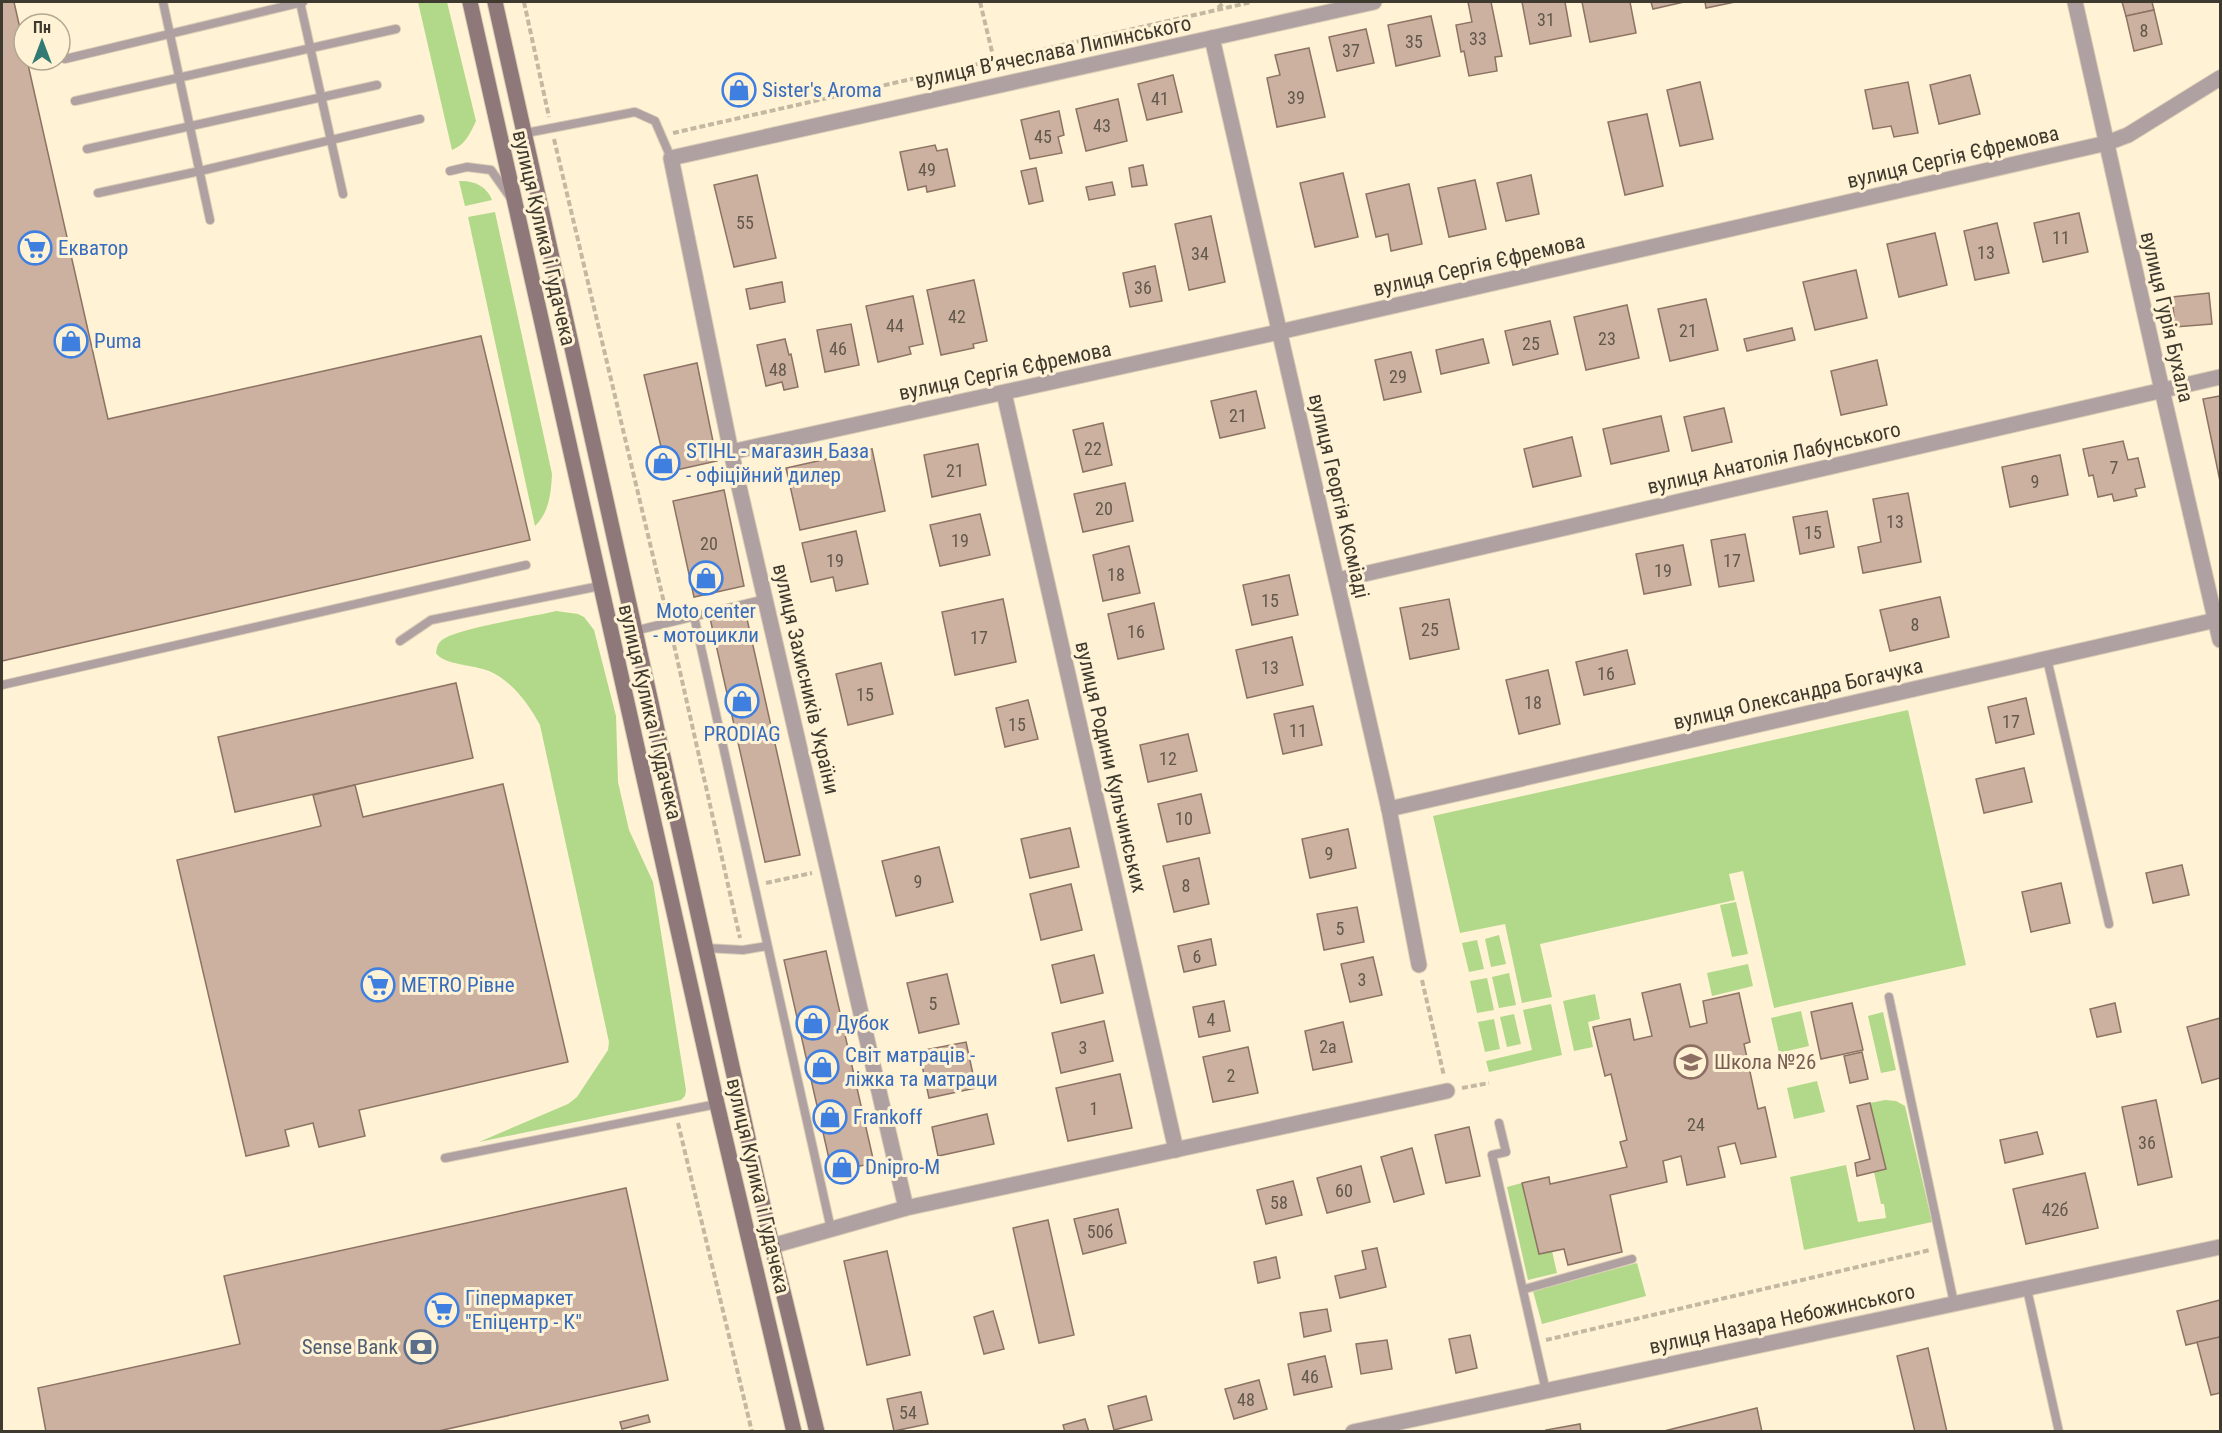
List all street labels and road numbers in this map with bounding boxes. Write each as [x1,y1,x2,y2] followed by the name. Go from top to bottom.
[913,11,1193,93] street label: вулиця Вʼячеслава Липинського
[1845,121,2061,193] street label: вулиця Сергія Єфремова
[508,128,580,348] street label: вулиця Кулика і Гудачека
[1371,229,1587,301] street label: вулиця Сергія Єфремова
[2136,229,2198,405] street label: вулиця Гурія Бухала
[897,337,1113,405] street label: вулиця Сергія Єфремова
[1304,391,1374,601] street label: вулиця Георгія Косміаді
[1645,417,1903,499] street label: вулиця Анатолія Лабунського
[768,561,844,797] street label: вулиця Захисників України
[614,602,686,822] street label: вулиця Кулика і Гудачека
[1070,639,1152,895] street label: вулиця Родини Кульчинських
[1671,654,1925,734] street label: вулиця Олександра Богачука
[722,1076,794,1296] street label: вулиця Кулика і Гудачека
[1647,1279,1917,1359] street label: вулиця Назара Небожинського

